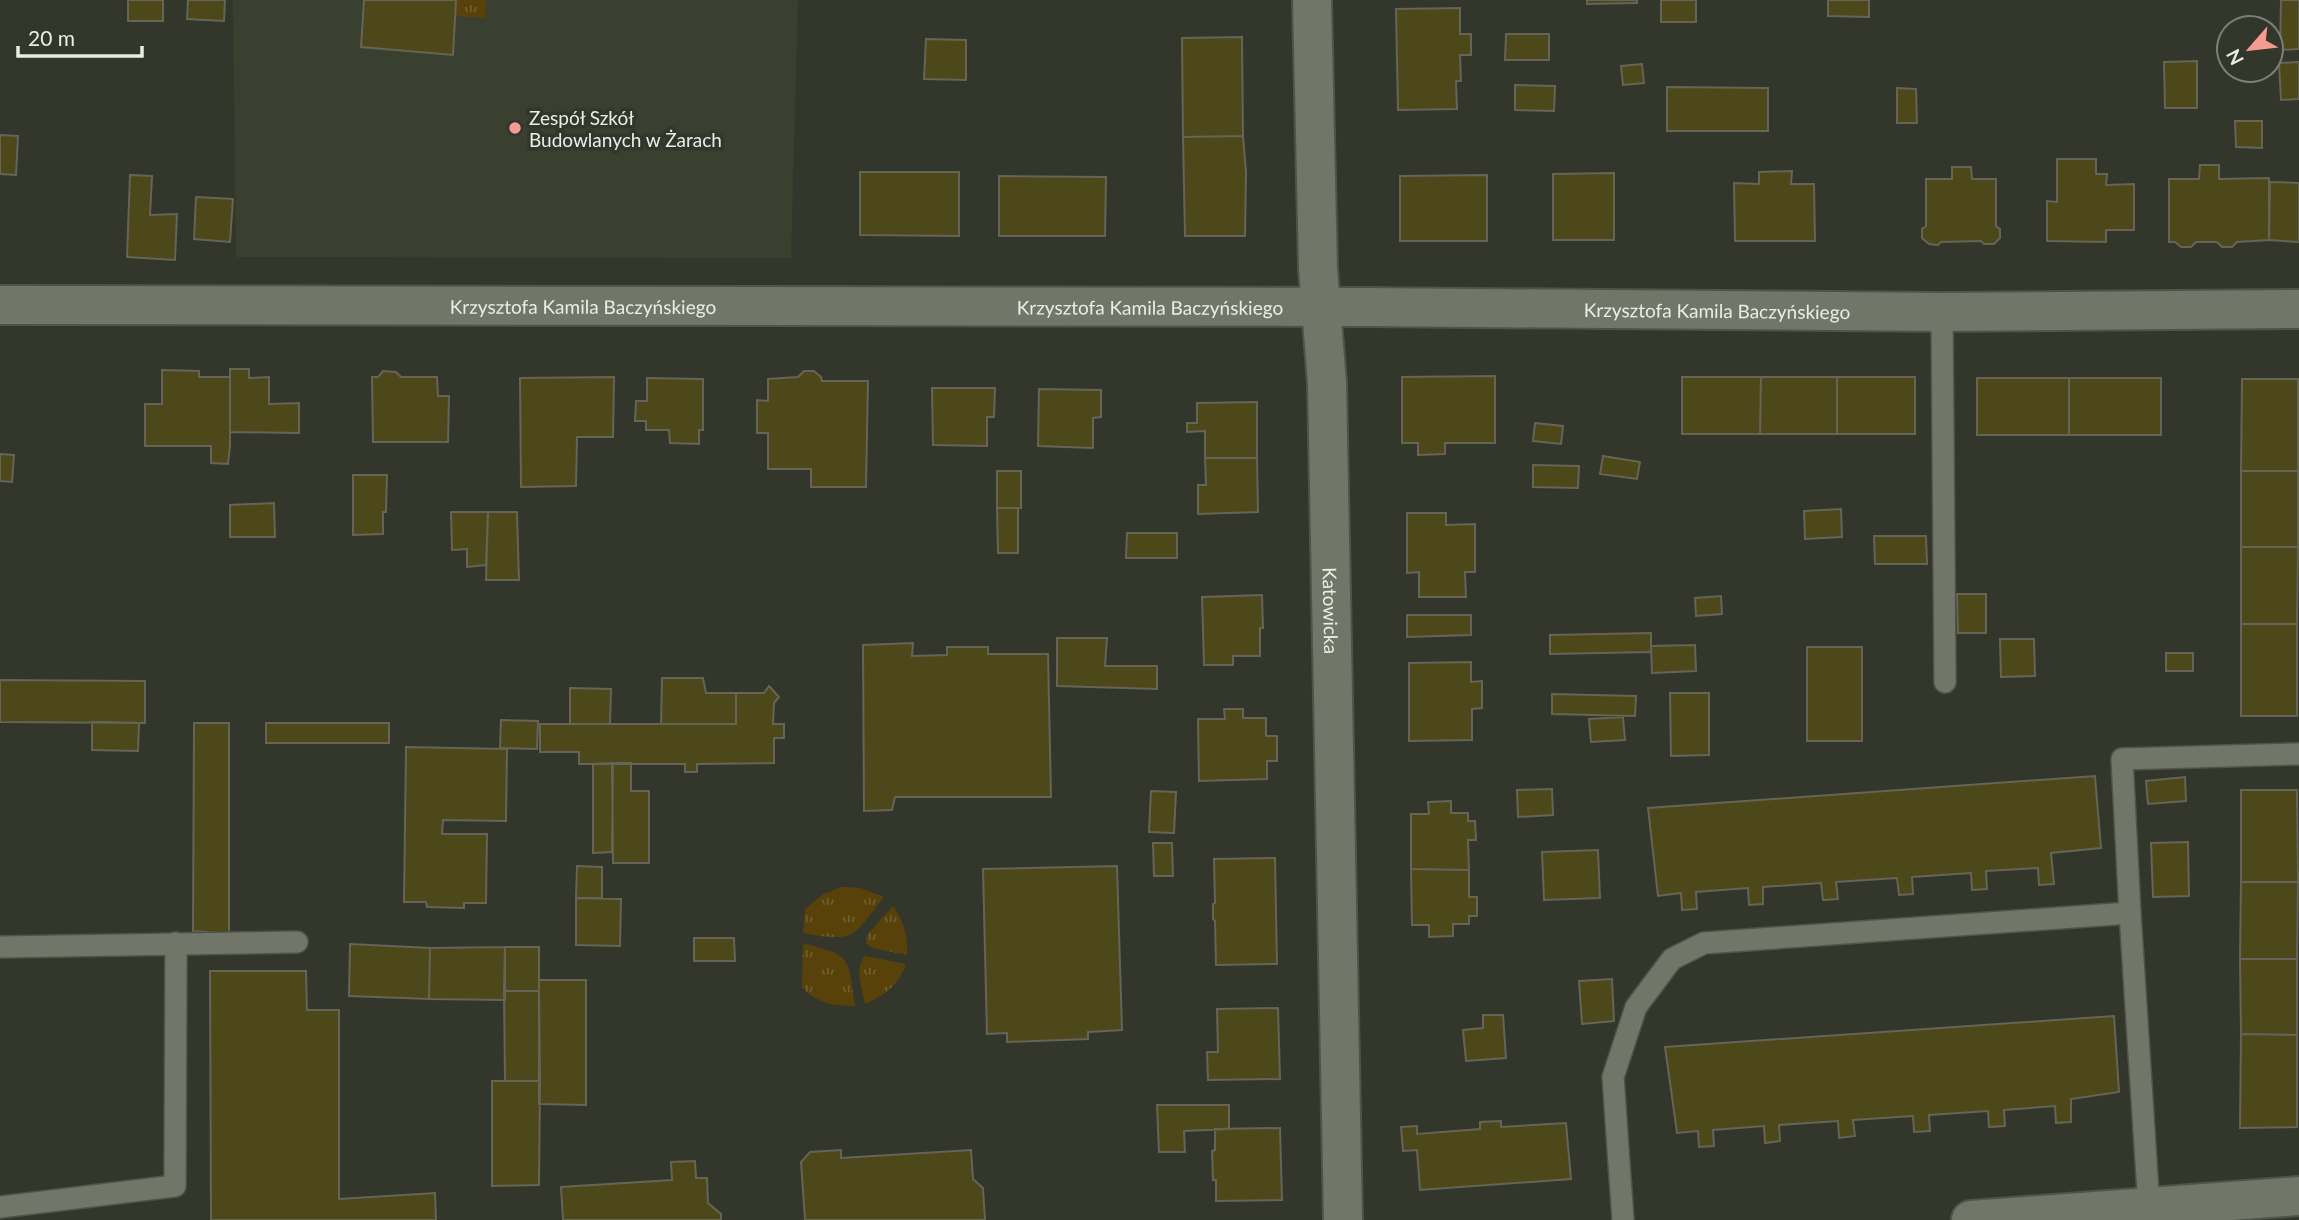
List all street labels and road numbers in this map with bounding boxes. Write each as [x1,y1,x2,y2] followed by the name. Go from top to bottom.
[450,294,716,318] street label: Krzysztofa Kamila Baczyńskiego
[1017,295,1283,318] street label: Krzysztofa Kamila Baczyńskiego
[1584,297,1850,323] street label: Krzysztofa Kamila Baczyńskiego
[1319,567,1344,654] street label: Katowicka

